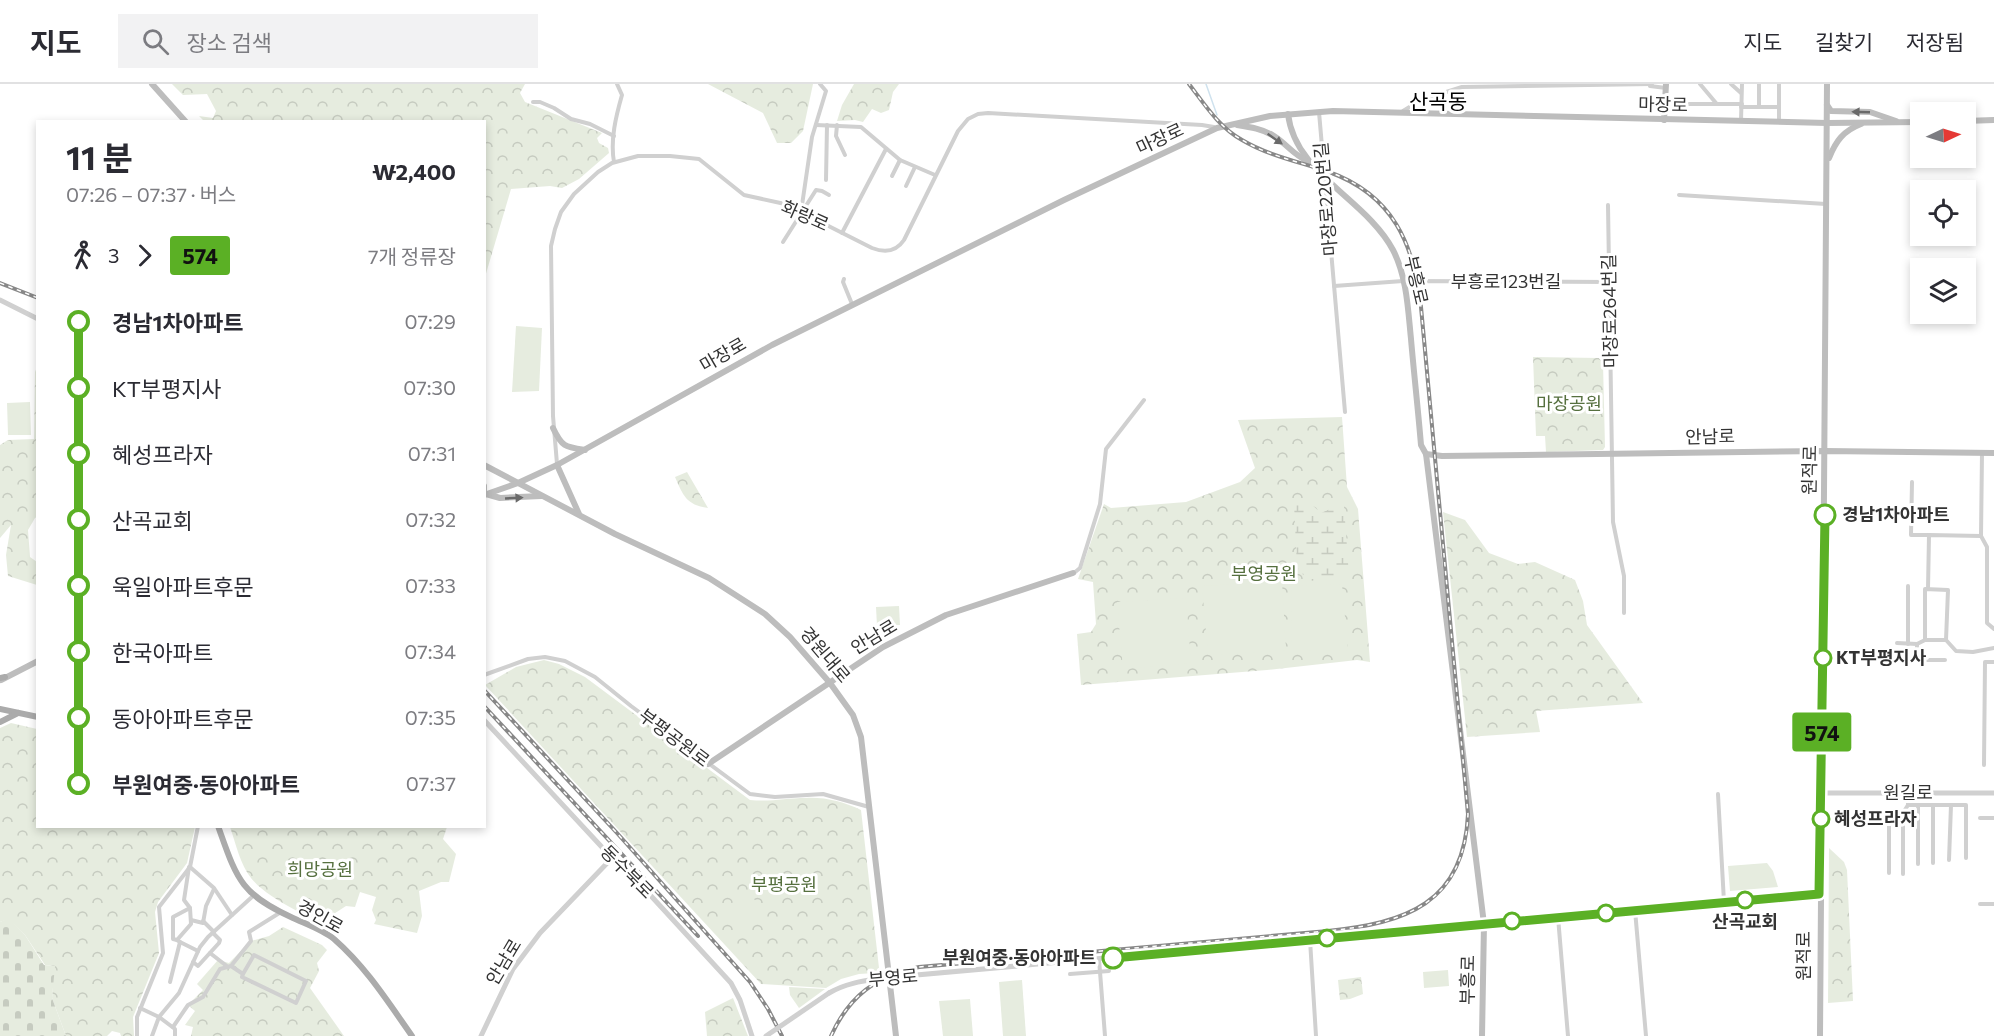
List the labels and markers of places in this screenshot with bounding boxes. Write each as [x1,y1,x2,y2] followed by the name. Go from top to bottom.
[1842,503,1950,525] place label: 경남1차아파트
[1814,504,1836,526] marker: 경남1차아파트
[1836,646,1927,668] place label: KT부평지사
[1814,649,1832,667] marker: KT부평지사
[1834,807,1917,829] place label: 혜성프라자
[1812,810,1830,828] marker: 혜성프라자
[1736,891,1754,909] marker: 산곡교회
[1597,904,1615,922] unlabelled marker
[1712,910,1778,932] place label: 산곡교회
[1503,912,1521,930] unlabelled marker
[1318,929,1336,947] unlabelled marker
[942,946,1096,968] place label: 부원여중·동아아파트
[1102,947,1124,969] marker: 부원여중·동아아파트

